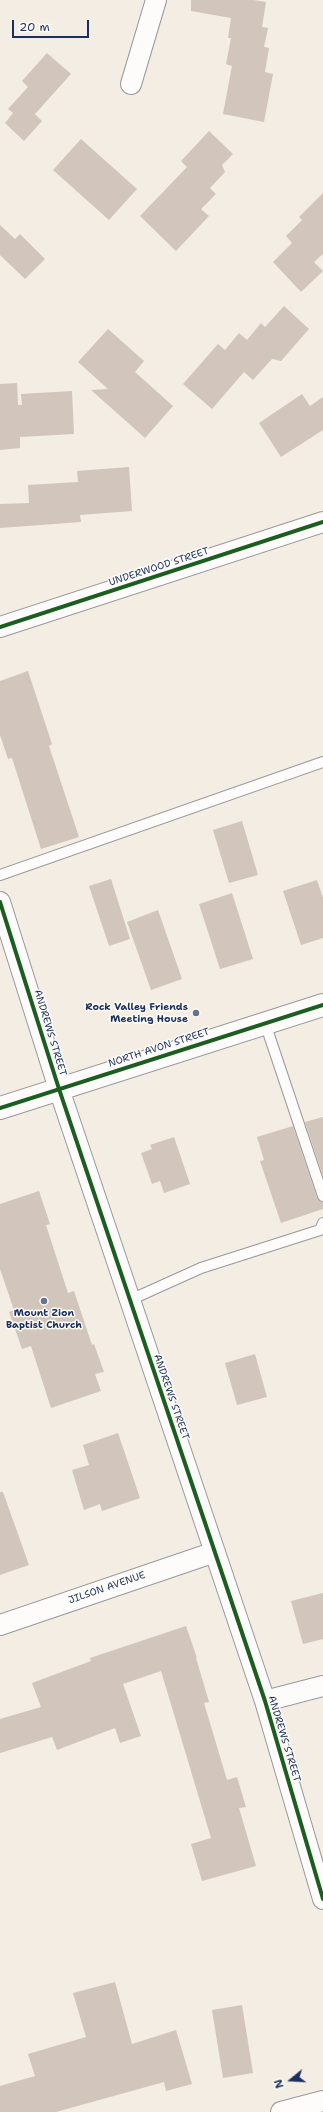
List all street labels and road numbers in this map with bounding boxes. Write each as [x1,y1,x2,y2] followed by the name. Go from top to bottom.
[107,545,211,589] street label: UNDERWOOD STREET
[31,988,69,1078] street label: ANDREWS STREET
[107,1026,211,1070] street label: NORTH AVON STREET
[151,1353,191,1441] street label: ANDREWS STREET
[67,1569,147,1607] street label: JILSON AVENUE
[265,1694,303,1784] street label: ANDREWS STREET

